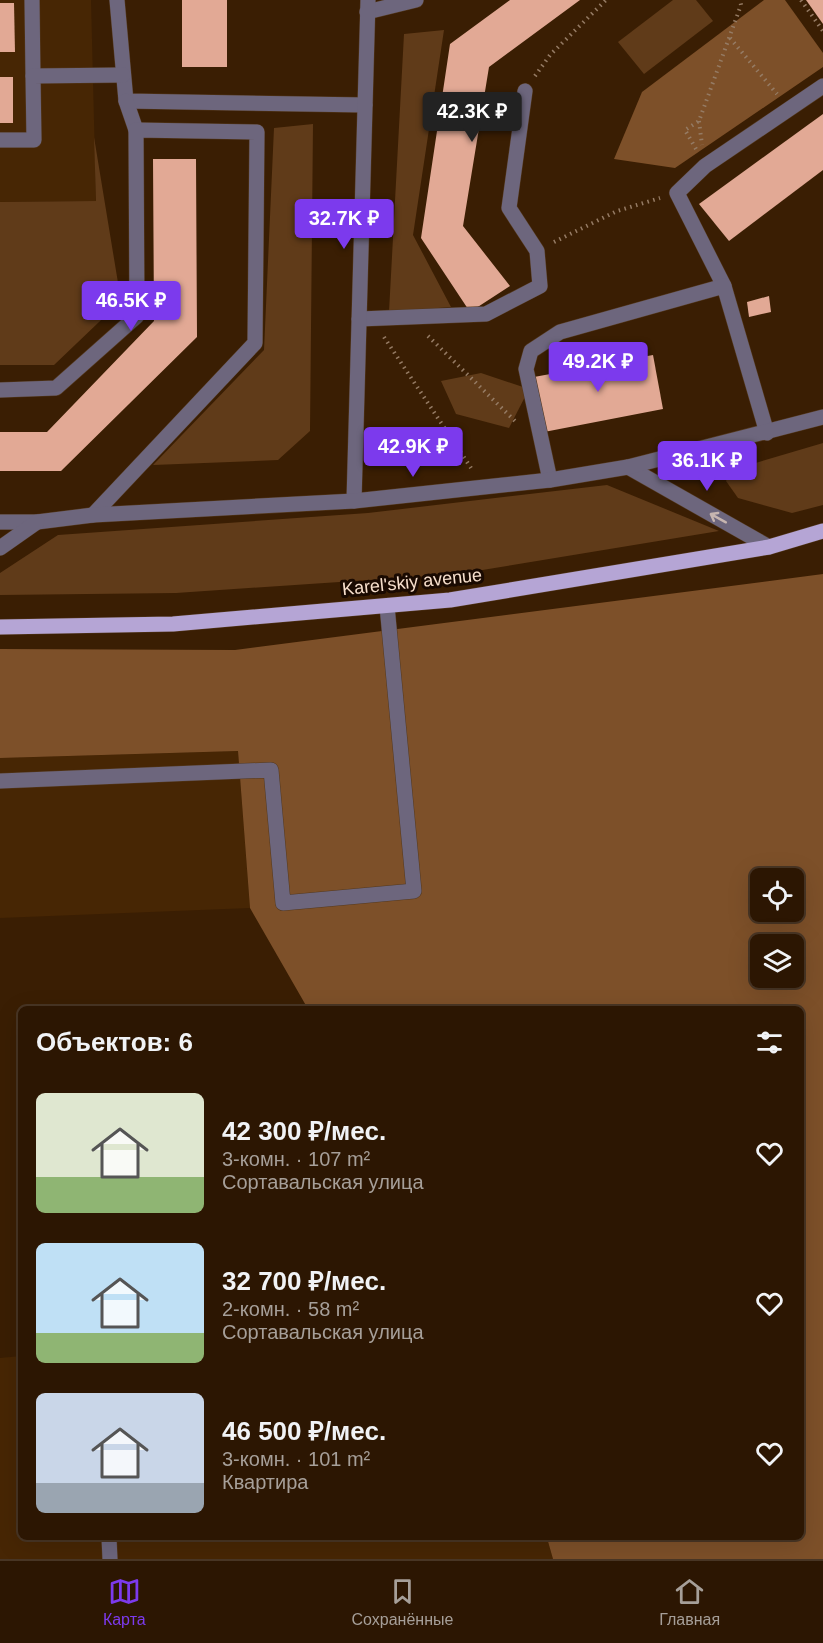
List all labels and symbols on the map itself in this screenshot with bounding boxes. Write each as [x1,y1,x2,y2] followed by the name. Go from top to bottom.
[417,92,527,143] pin: 42.3K ₽
[289,199,399,250] pin: 32.7K ₽
[76,281,186,332] pin: 46.5K ₽
[543,342,653,393] pin: 49.2K ₽
[358,427,468,478] pin: 42.9K ₽
[652,441,762,492] pin: 36.1K ₽
[710,512,728,523] one-way arrow
[341,565,483,599] street label: Karel'skiy avenue

